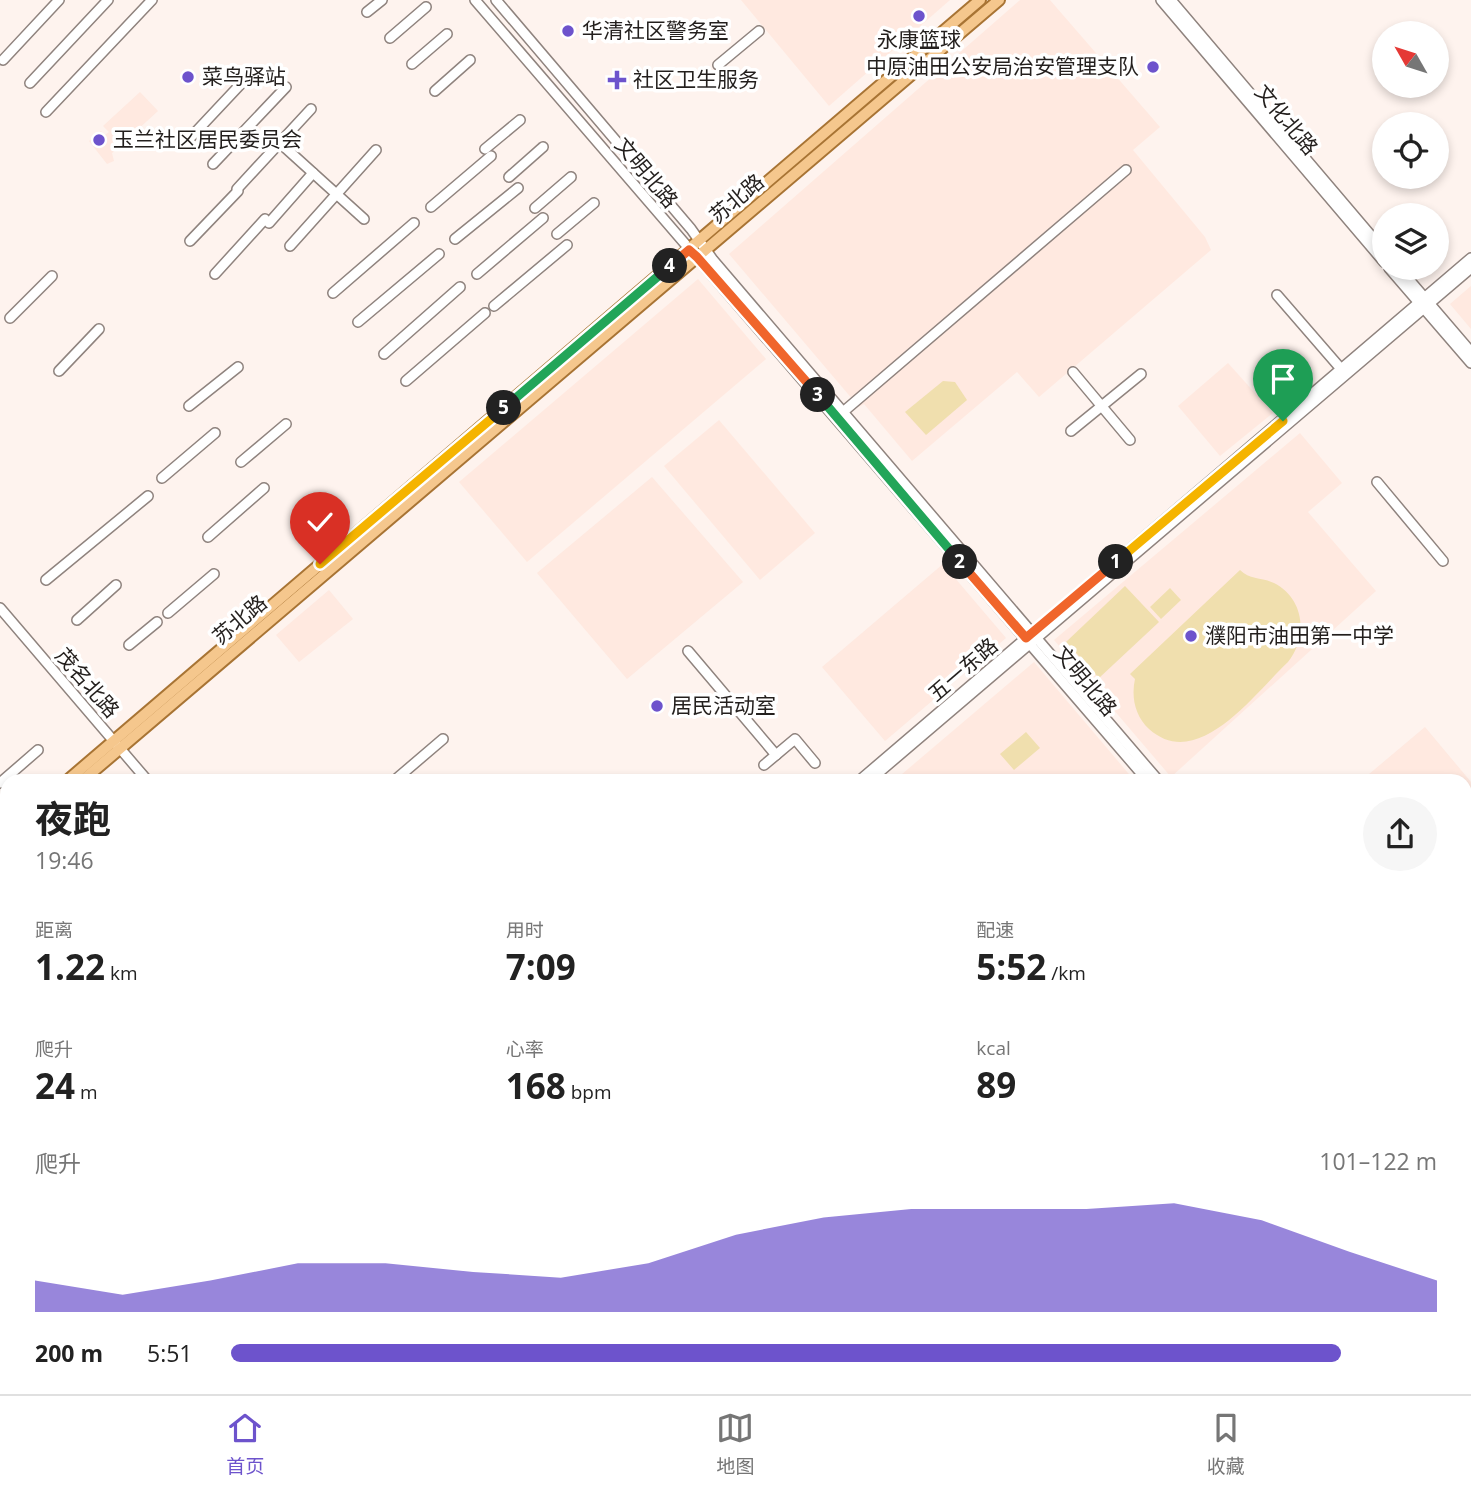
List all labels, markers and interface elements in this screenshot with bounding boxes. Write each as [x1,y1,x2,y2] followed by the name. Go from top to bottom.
[911,8,927,24] marker: 永康篮球
[582,16,729,44] place label: 华清社区警务室
[1372,21,1449,98] north arrow
[1372,21,1449,280] map controls
[560,23,576,39] marker: 华清社区警务室
[877,25,961,53] place label: 永康篮球
[866,52,1139,80] place label: 中原油田公安局治安管理支队
[1145,59,1161,75] marker: 中原油田公安局治安管理支队
[202,62,286,90] place label: 菜鸟驿站
[633,65,759,93] place label: 社区卫生服务
[180,69,196,85] marker: 菜鸟驿站
[607,70,627,90] marker: 社区卫生服务
[1249,78,1324,161] street label: 文化北路
[1372,112,1449,189] button: locate
[113,125,302,153] place label: 玉兰社区居民委员会
[609,131,684,214] street label: 文明北路
[91,132,107,148] marker: 玉兰社区居民委员会
[703,167,769,229] street label: 苏北路
[1372,203,1449,280] button: layers
[652,248,688,284] pin: 4
[664,252,675,278] text: 4
[1253,349,1313,421] pin
[1264,360,1302,398] icon: arrive
[800,378,836,412] pin: 3
[812,381,823,407] text: 3
[486,390,522,426] pin: 5
[498,394,509,420] text: 5
[290,492,350,564] pin
[301,503,339,541] icon: check
[942,544,978,580] pin: 2
[1098,544,1134,580] pin: 1
[954,548,965,574] text: 2
[1110,548,1121,574] text: 1
[206,588,272,650] street label: 苏北路
[1205,621,1394,649] place label: 濮阳市油田第一中学
[1183,628,1199,644] marker: 濮阳市油田第一中学
[921,631,1003,707] street label: 五一东路
[1048,639,1123,722] street label: 文明北路
[50,641,126,723] street label: 茂名北路
[671,691,776,719] place label: 居民活动室
[649,698,665,714] marker: 居民活动室
[35,792,111,844] text: 夜跑
[1363,797,1437,871] button: share
[35,844,94,876] text: 19:46
[35,917,73,943] text: 距离
[506,917,544,943] text: 用时
[976,917,1014,943] text: 配速
[35,943,105,990] text: 1.22
[506,943,576,990] text: 7:09
[976,943,1046,990] text: 5:52
[105,960,138,986] text: km
[1046,960,1086,986] text: /km
[976,1035,1011,1061] text: kcal
[35,1036,73,1062] text: 爬升
[506,1036,544,1062] text: 心率
[976,1061,1016,1108] text: 89
[35,1062,75,1109] text: 24
[506,1062,566,1109] text: 168
[75,1079,98,1105] text: m
[566,1079,611,1105] text: bpm
[1319,1145,1437,1177] text: 101–122 m
[35,1147,81,1179] text: 爬升
[35,1337,103,1369] text: 200 m
[147,1337,193,1369] text: 5:51
[226,1409,264,1479] tab: 首页
[716,1409,755,1479] tab: 地图
[1207,1409,1245,1479] tab: 收藏

